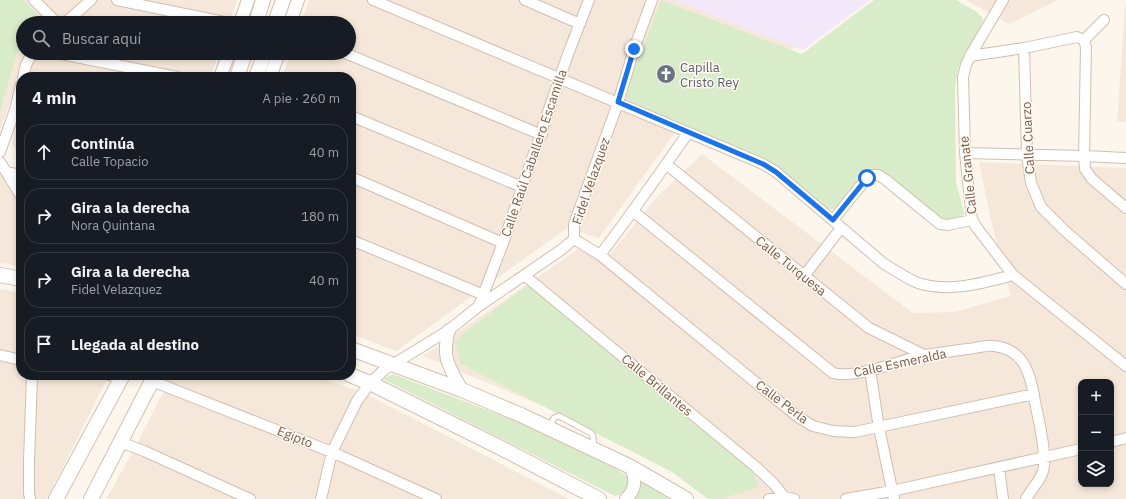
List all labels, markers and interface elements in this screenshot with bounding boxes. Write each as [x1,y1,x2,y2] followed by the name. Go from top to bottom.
[16,16,356,60] search box
[30,27,52,49] icon: search
[62,29,141,48] text: Buscar aquí
[625,40,643,58] route end
[680,59,739,91] place label: Capilla Cristo Rey
[655,63,677,85] church icon: Capilla Cristo Rey
[497,67,571,239] street label: Calle Raúl Caballero Escamilla
[32,87,76,109] text: 4 min
[262,90,340,107] text: A pie · 260 m
[1018,101,1038,175] street label: Calle Cuarzo
[71,134,135,153] text: Continúa
[568,135,614,227] street label: Fidel Velazquez
[955,135,981,215] street label: Calle Granate
[33,141,55,163] icon: ahead
[309,144,339,161] text: 40 m
[71,153,149,170] text: Calle Topacio
[858,169,876,187] route start
[71,198,190,217] text: Gira a la derecha
[33,205,55,227] icon: right
[301,208,339,225] text: 180 m
[71,217,155,234] text: Nora Quintana
[752,232,830,300] street label: Calle Turquesa
[71,262,190,281] text: Gira a la derecha
[33,269,55,291] icon: right
[309,272,339,289] text: 40 m
[71,281,162,298] text: Fidel Velazquez
[33,333,55,355] icon: arrive
[71,335,199,354] text: Llegada al destino
[852,345,948,381] street label: Calle Esmeralda
[618,350,696,420] street label: Calle Brillantes
[752,376,812,428] street label: Calle Perla
[1078,379,1114,487] map controls
[1078,379,1114,415] button: +
[1078,415,1114,451] button: −
[275,422,315,452] street label: Egipto
[1078,451,1114,487] button: layers

